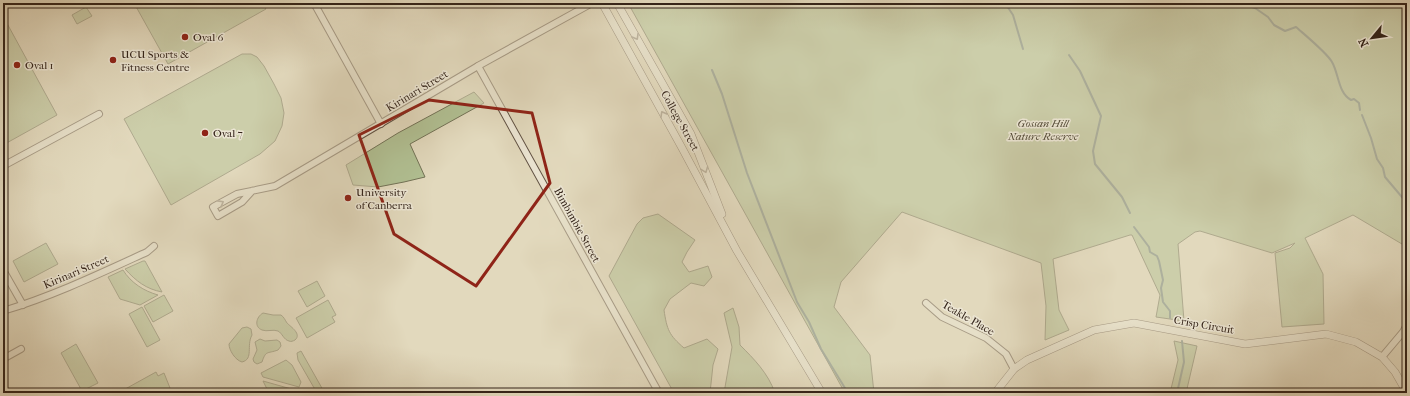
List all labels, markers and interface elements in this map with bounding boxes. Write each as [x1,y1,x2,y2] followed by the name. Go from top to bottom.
[1352,18,1392,58] north arrow
[193,31,224,44] place label: Oval 6
[180,32,190,42] marker: Oval 6
[631,33,638,40] one-way arrow
[1356,35,1371,49] text: N
[121,48,190,74] place label: UCU Sports & Fitness Centre
[108,55,118,65] marker: UCU Sports & Fitness Centre
[25,59,54,72] place label: Oval 1
[12,60,22,70] marker: Oval 1
[384,67,450,115] street label: Kirinari Street
[658,89,702,154] street label: College Street
[661,111,668,118] one-way arrow
[1007,117,1079,143] park label: Gossan Hill Nature Reserve
[213,127,243,140] place label: Oval 7
[200,128,210,138] marker: Oval 7
[700,167,708,174] one-way arrow
[551,185,603,265] street label: Bimbimbie Street
[356,186,413,212] place label: University of Canberra
[343,193,353,203] marker: University of Canberra
[217,200,224,208] one-way arrow
[41,252,111,292] street label: Kirinari Street
[939,298,997,339] street label: Teakle Place
[1173,313,1235,337] street label: Crisp Circuit

